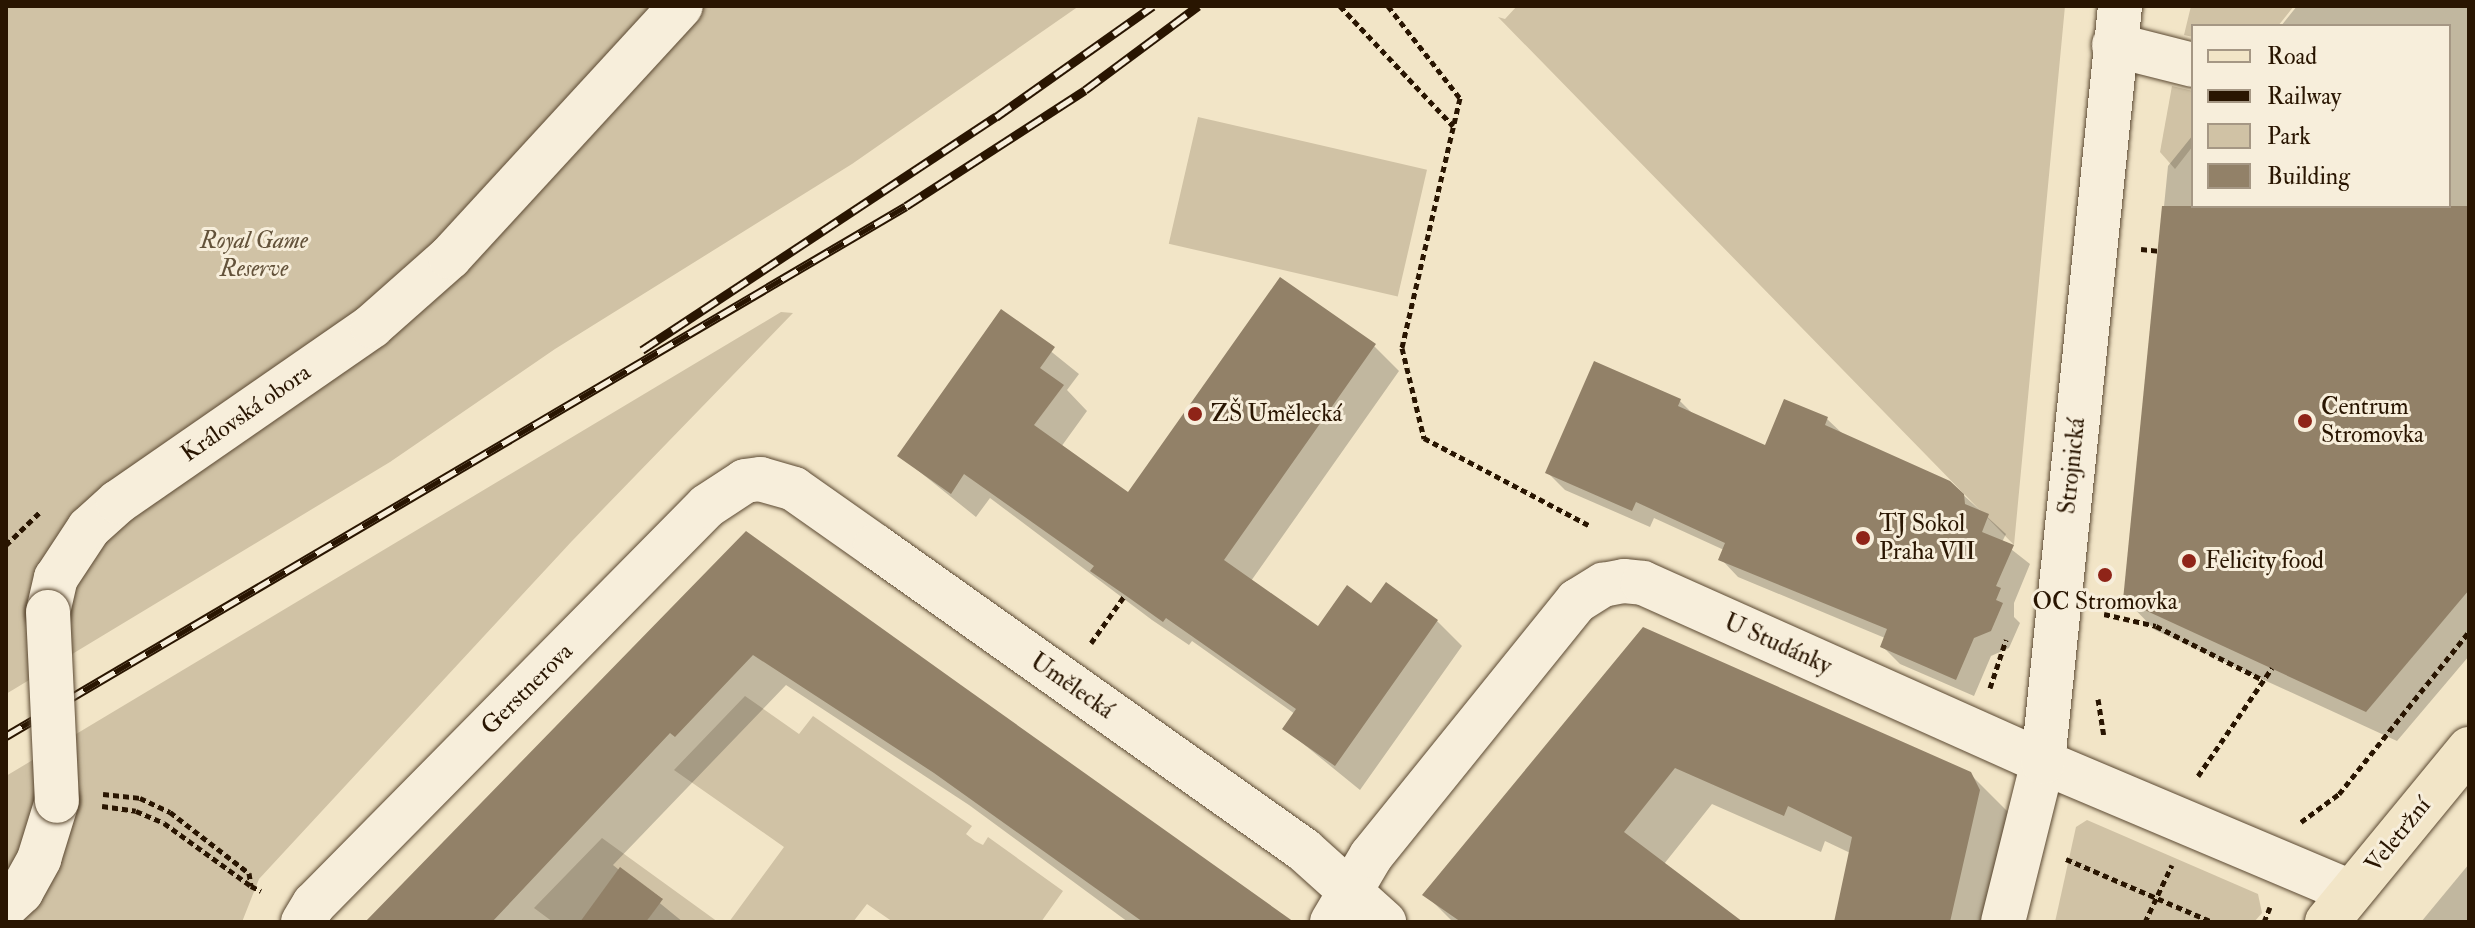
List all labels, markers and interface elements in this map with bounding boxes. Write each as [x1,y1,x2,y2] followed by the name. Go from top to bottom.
[2191,24,2451,208] legend
[2267,41,2317,72] text: Road
[2267,81,2341,112] text: Railway
[2267,121,2311,152] text: Park
[2267,161,2350,192] text: Building
[200,227,308,283] park label: Royal Game Reserve
[176,358,316,468] street label: Královská obora
[2321,393,2424,449] place label: Centrum Stromovka
[1211,400,1342,428] place label: ZŠ Umělecká
[1186,405,1204,423] marker: ZŠ Umělecká
[2296,412,2314,430] marker: Centrum Stromovka
[2053,416,2091,516] street label: Strojnická
[1879,510,1975,566] place label: TJ Sokol Praha VII
[1854,529,1872,547] marker: TJ Sokol Praha VII
[2205,547,2324,575] place label: Felicity food
[2180,552,2198,570] marker: Felicity food
[2096,566,2114,584] marker: OC Stromovka
[2033,588,2177,616] place label: OC Stromovka
[1720,607,1836,681] street label: U Studánky
[475,637,579,741] street label: Gerstnerova
[1025,647,1119,725] street label: Umělecká
[2359,792,2437,878] street label: Veletržní

